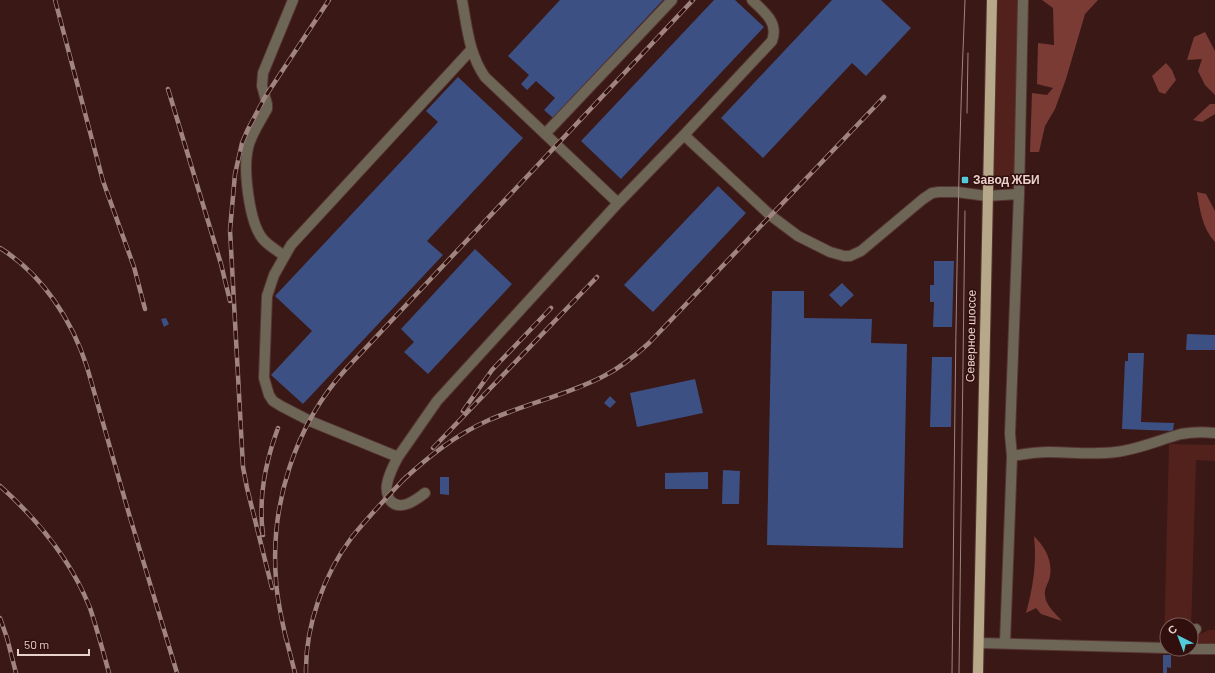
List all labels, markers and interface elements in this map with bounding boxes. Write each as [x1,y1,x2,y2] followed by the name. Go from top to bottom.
[973,172,1040,187] place label: Завод ЖБИ
[960,175,970,185] marker: Завод ЖБИ
[962,289,979,382] street label: Северное шоссе
[1159,617,1199,657] north arrow
[1165,622,1179,637] text: С
[18,631,89,657] scale bar
[24,637,49,651] text: 50 m

